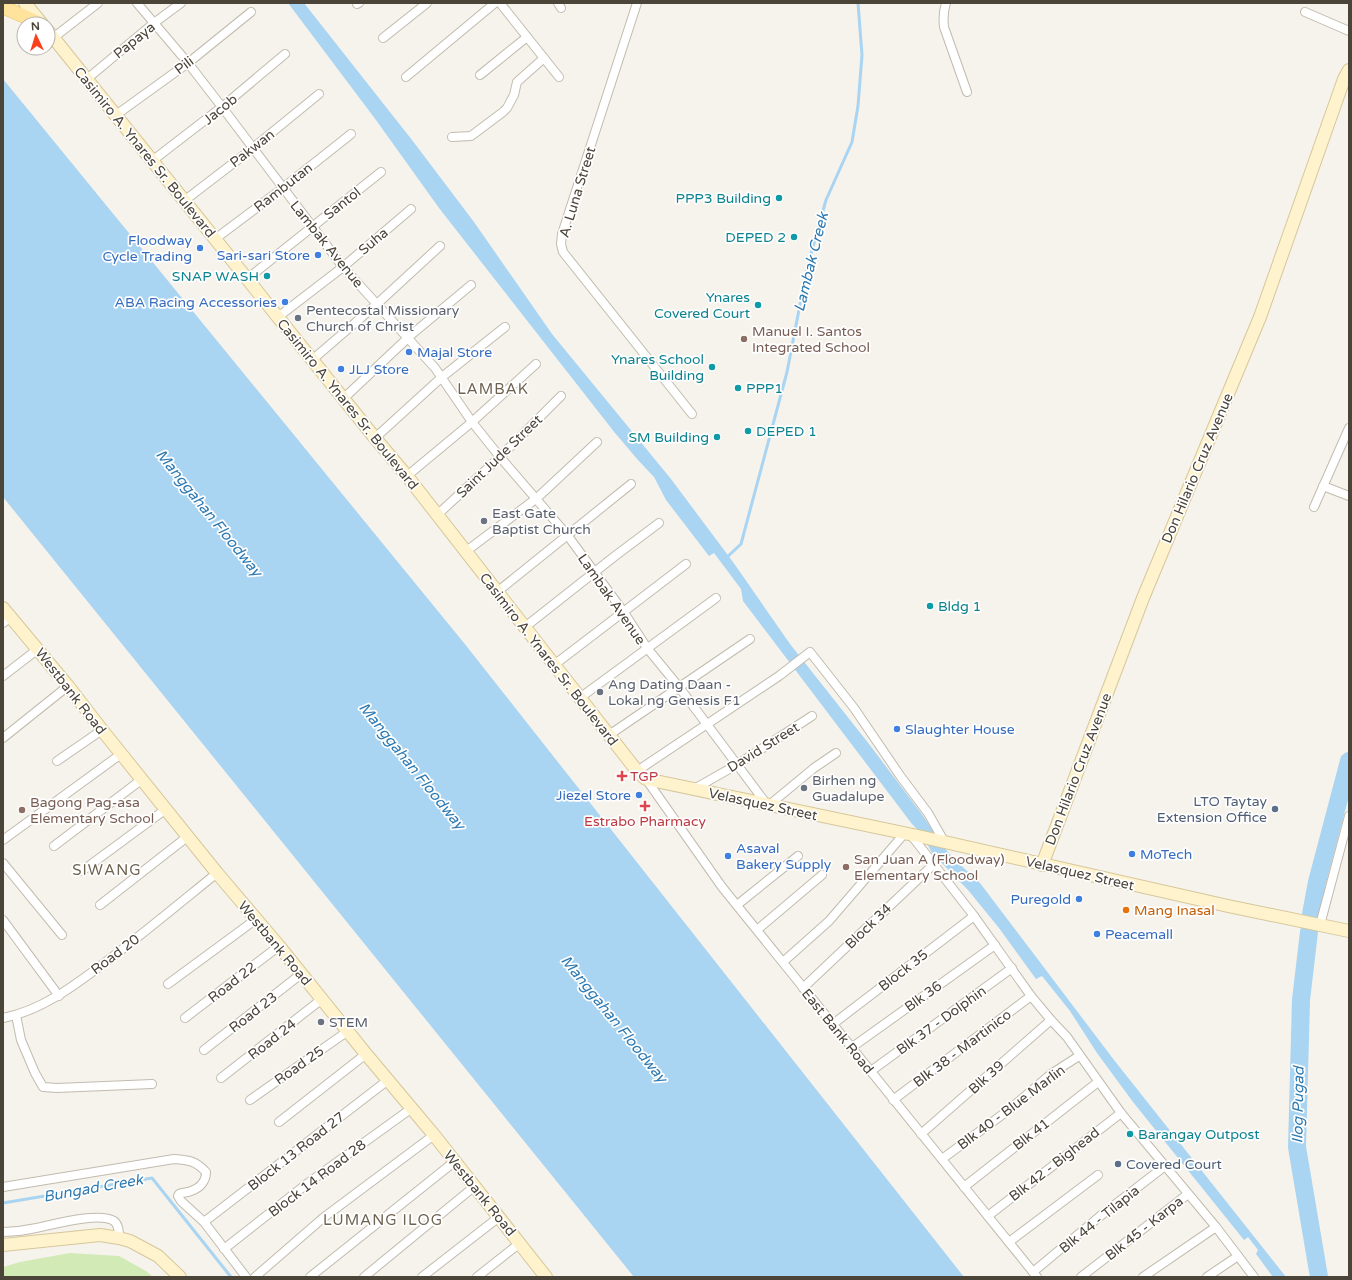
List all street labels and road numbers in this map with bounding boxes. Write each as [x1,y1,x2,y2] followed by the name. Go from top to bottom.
[110,18,159,62] street label: Papaya
[171,53,197,78] street label: Pili
[70,63,219,241] street label: Casimiro A. Ynares Sr. Boulevard
[200,90,241,128] street label: Jacob
[227,126,278,171] street label: Pakwan
[556,144,600,240] street label: A. Luna Street
[251,159,316,216] street label: Rambutan
[320,184,364,223] street label: Santol
[286,197,367,291] street label: Lambak Avenue
[355,224,392,259] street label: Suha
[273,315,422,493] street label: Casimiro A. Ynares Sr. Boulevard
[1158,391,1237,546] street label: Don Hilario Cruz Avenue
[453,411,546,502] street label: Saint Jude Street
[574,551,649,648] street label: Lambak Avenue
[476,569,621,749] street label: Casimiro A. Ynares Sr. Boulevard
[32,645,110,738] street label: Westbank Road
[1042,691,1115,848] street label: Don Hilario Cruz Avenue
[724,718,803,776] street label: David Street
[707,785,820,824] street label: Velasquez Street
[1024,853,1136,894] street label: Velasquez Street
[234,898,315,989] street label: Westbank Road
[842,900,895,953] street label: Block 34
[88,931,143,978] street label: Road 20
[875,946,931,995] street label: Block 35
[205,958,260,1006] street label: Road 22
[901,977,945,1016] street label: Blk 36
[893,982,989,1059] street label: Blk 37 - Dolphin
[798,985,877,1077] street label: East Bank Road
[226,988,281,1036] street label: Road 23
[910,1006,1015,1091] street label: Blk 38 - Martinico
[245,1015,300,1063] street label: Road 24
[271,1042,327,1089] street label: Road 25
[965,1057,1008,1098] street label: Blk 39
[954,1061,1068,1153] street label: Blk 40 - Blue Marlin
[245,1108,348,1194] street label: Block 13 Road 27
[1010,1115,1053,1154] street label: Blk 41
[1006,1124,1103,1205] street label: Blk 42 - Bighead
[265,1136,370,1221] street label: Block 14 Road 28
[440,1147,519,1240] street label: Westbank Road
[1056,1182,1143,1257] street label: Blk 44 - Tilapia
[1102,1193,1187,1264] street label: Blk 45 - Karpa

